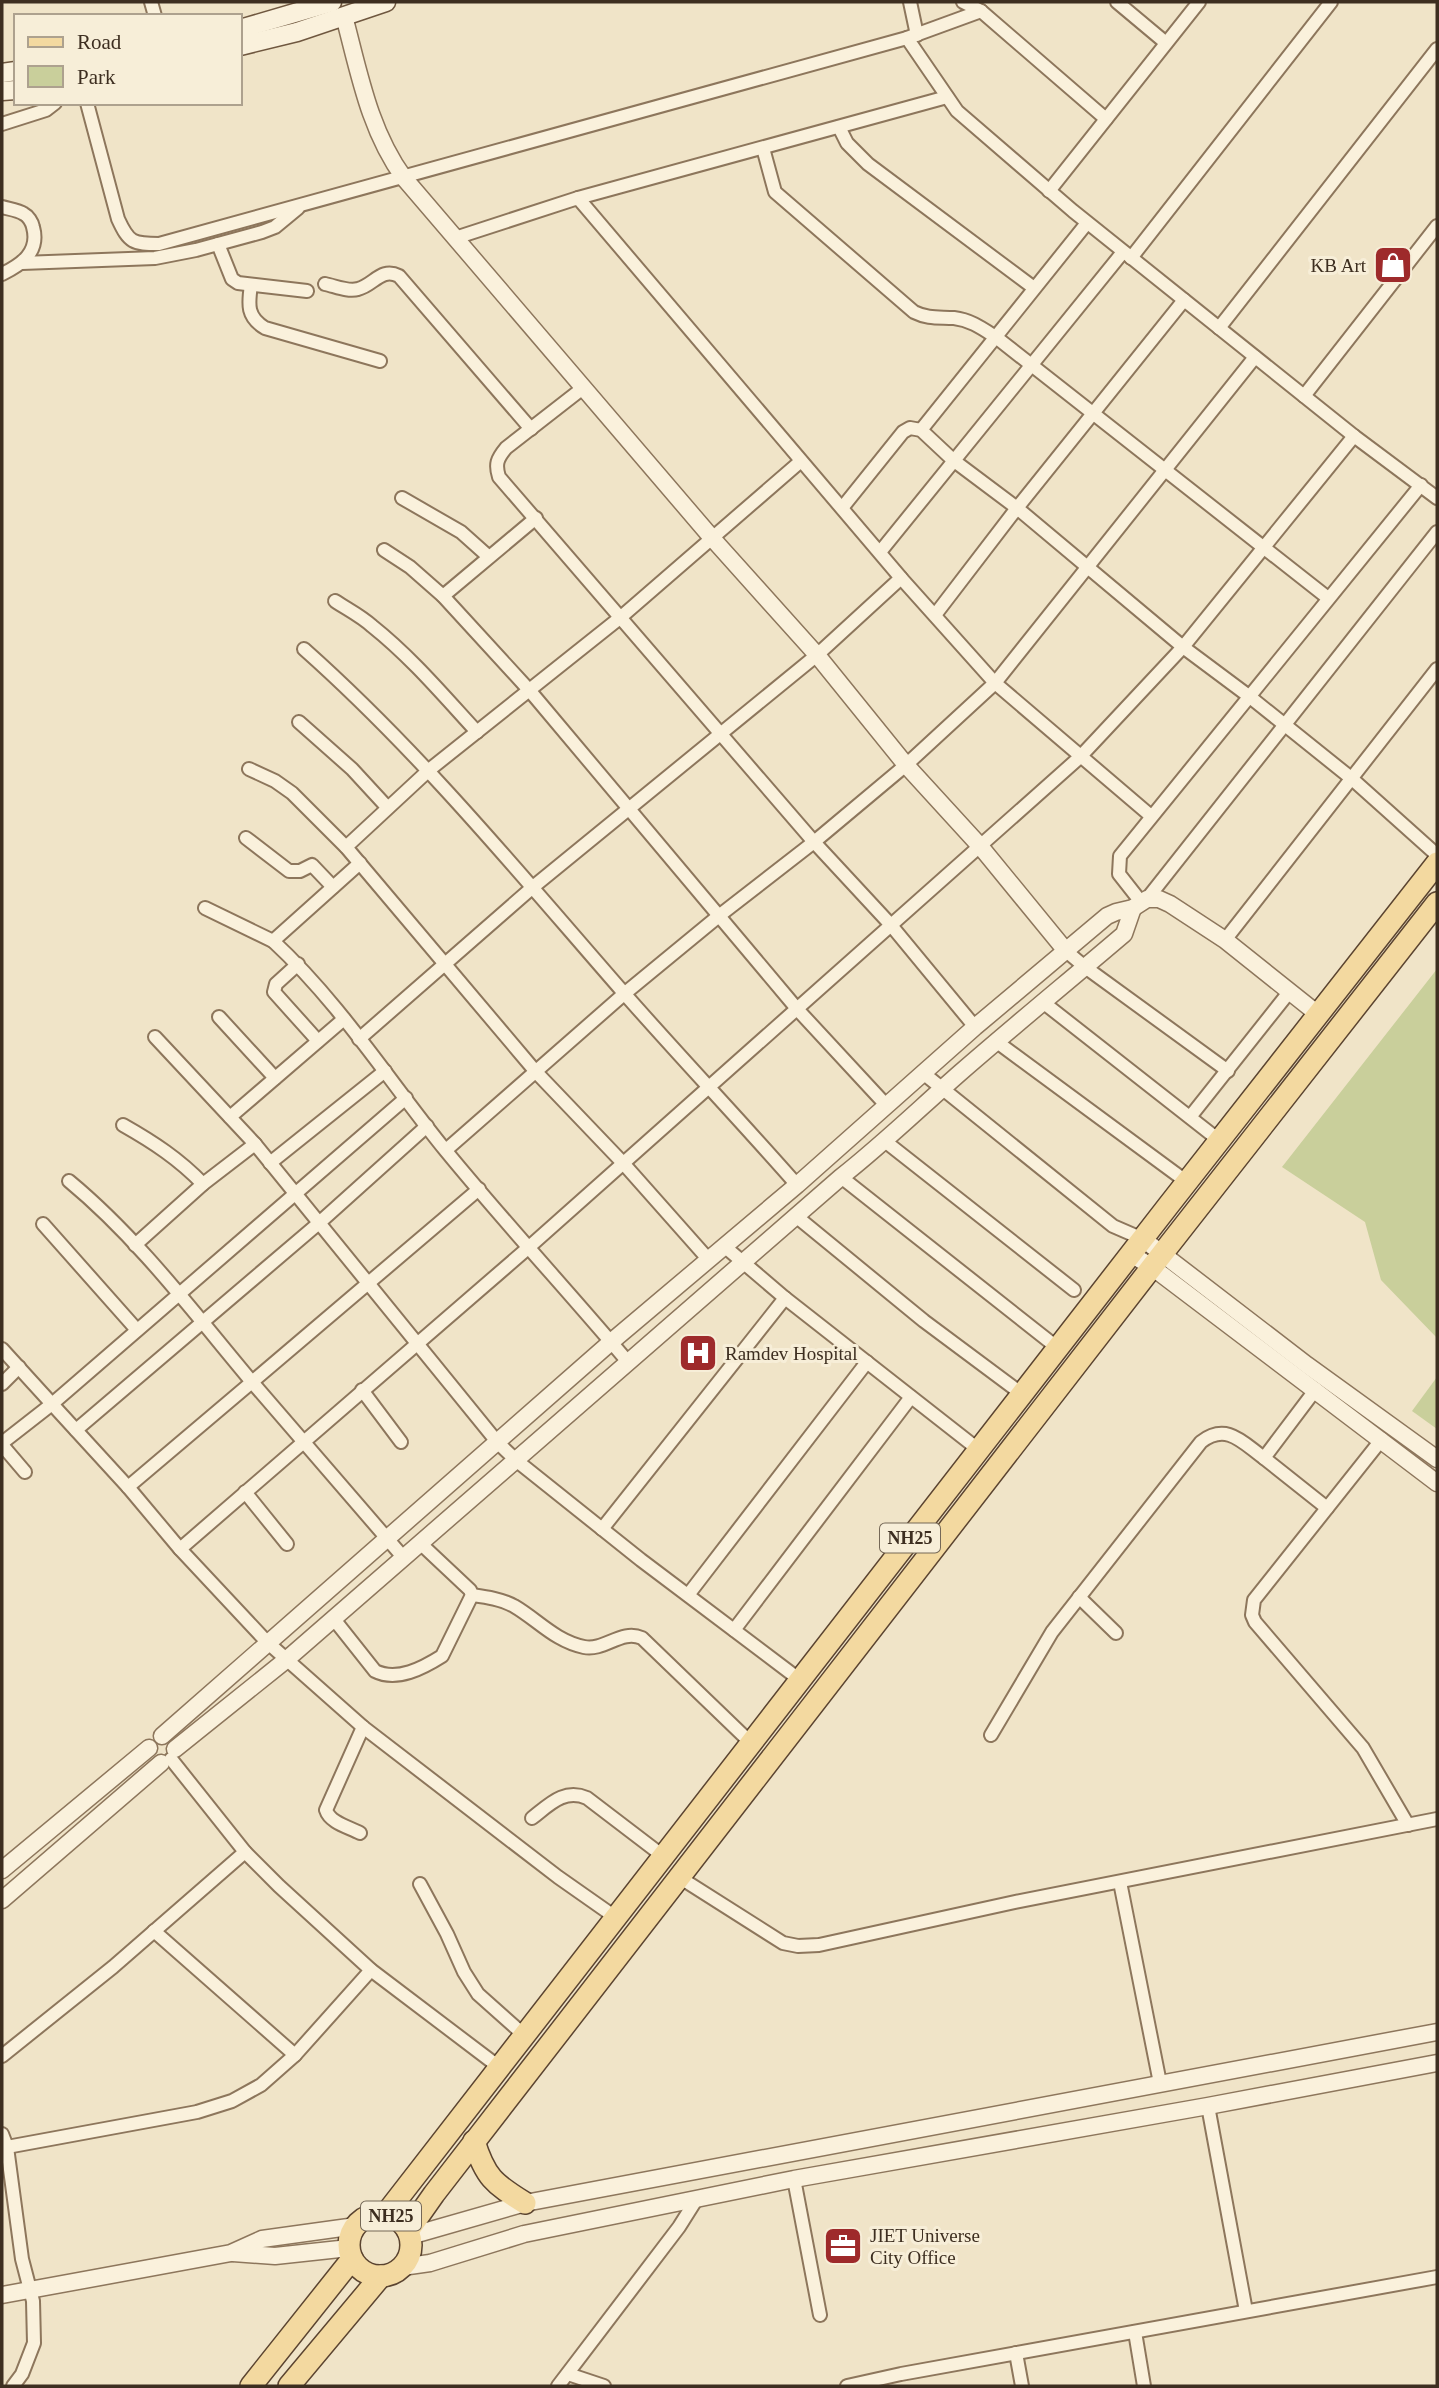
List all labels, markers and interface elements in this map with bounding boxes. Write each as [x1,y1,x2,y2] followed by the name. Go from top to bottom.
[14,14,242,105] legend
[77,30,122,54] text: Road
[77,65,116,89] text: Park
[1372,244,1414,286] shop icon: KB Art
[1311,255,1367,276] place label: KB Art
[677,1332,719,1374] hospital icon: Ramdev Hospital
[725,1343,857,1364] place label: Ramdev Hospital
[880,1524,940,1553] road number: NH25
[361,2202,421,2230] road number: NH25
[822,2225,864,2267] office icon: JIET Universe City Office
[870,2225,980,2268] place label: JIET Universe City Office

